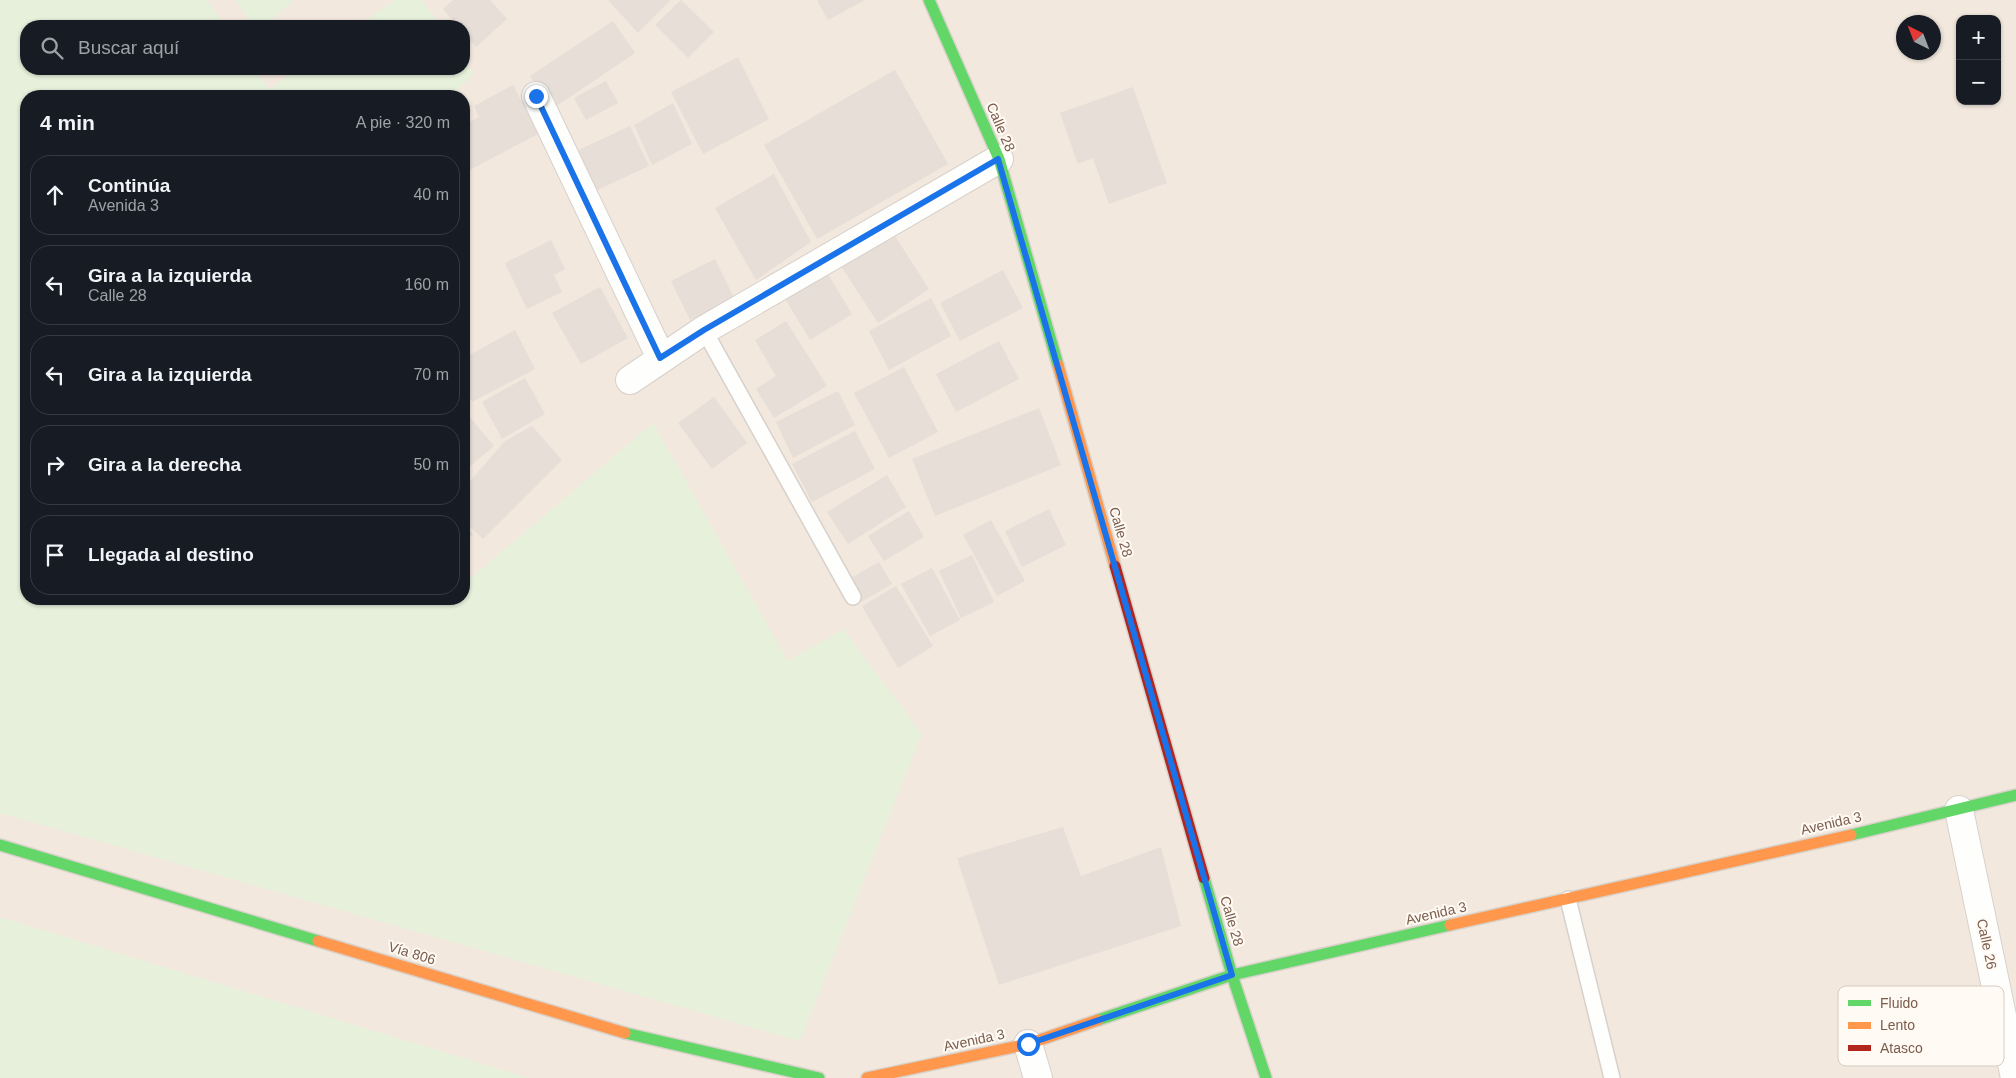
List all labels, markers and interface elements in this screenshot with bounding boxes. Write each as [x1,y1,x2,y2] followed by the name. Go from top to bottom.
[1896,15,1941,60] north arrow
[1956,15,2001,105] map controls
[1956,15,2001,60] button: +
[20,20,470,75] search box
[38,34,66,62] icon: search
[78,37,179,58] text: Buscar aquí
[1956,60,2001,105] button: −
[525,85,548,108] route end
[984,100,1018,154] street label: Calle 28
[40,111,95,134] text: 4 min
[356,114,450,131] text: A pie · 320 m
[88,175,170,196] text: Continúa
[41,181,69,209] icon: ahead
[413,186,449,203] text: 40 m
[88,197,159,214] text: Avenida 3
[88,265,252,286] text: Gira a la izquierda
[41,271,69,299] icon: left
[405,276,449,293] text: 160 m
[88,287,147,304] text: Calle 28
[41,361,69,389] icon: left
[88,364,252,385] text: Gira a la izquierda
[413,366,449,383] text: 70 m
[41,451,69,479] icon: right
[88,454,241,475] text: Gira a la derecha
[413,456,449,473] text: 50 m
[1106,505,1136,559] street label: Calle 28
[41,541,69,569] icon: arrive
[88,544,254,565] text: Llegada al destino
[1799,808,1863,838] street label: Avenida 3
[1217,894,1247,948] street label: Calle 28
[1404,898,1468,928] street label: Avenida 3
[1974,917,2000,971] street label: Calle 26
[387,938,438,968] street label: Vía 806
[1838,986,2004,1066] legend
[1880,995,1918,1011] text: Fluido
[1880,1017,1915,1033] text: Lento
[942,1026,1006,1054] street label: Avenida 3
[1017,1033,1040,1056] route start
[1880,1040,1923,1056] text: Atasco

